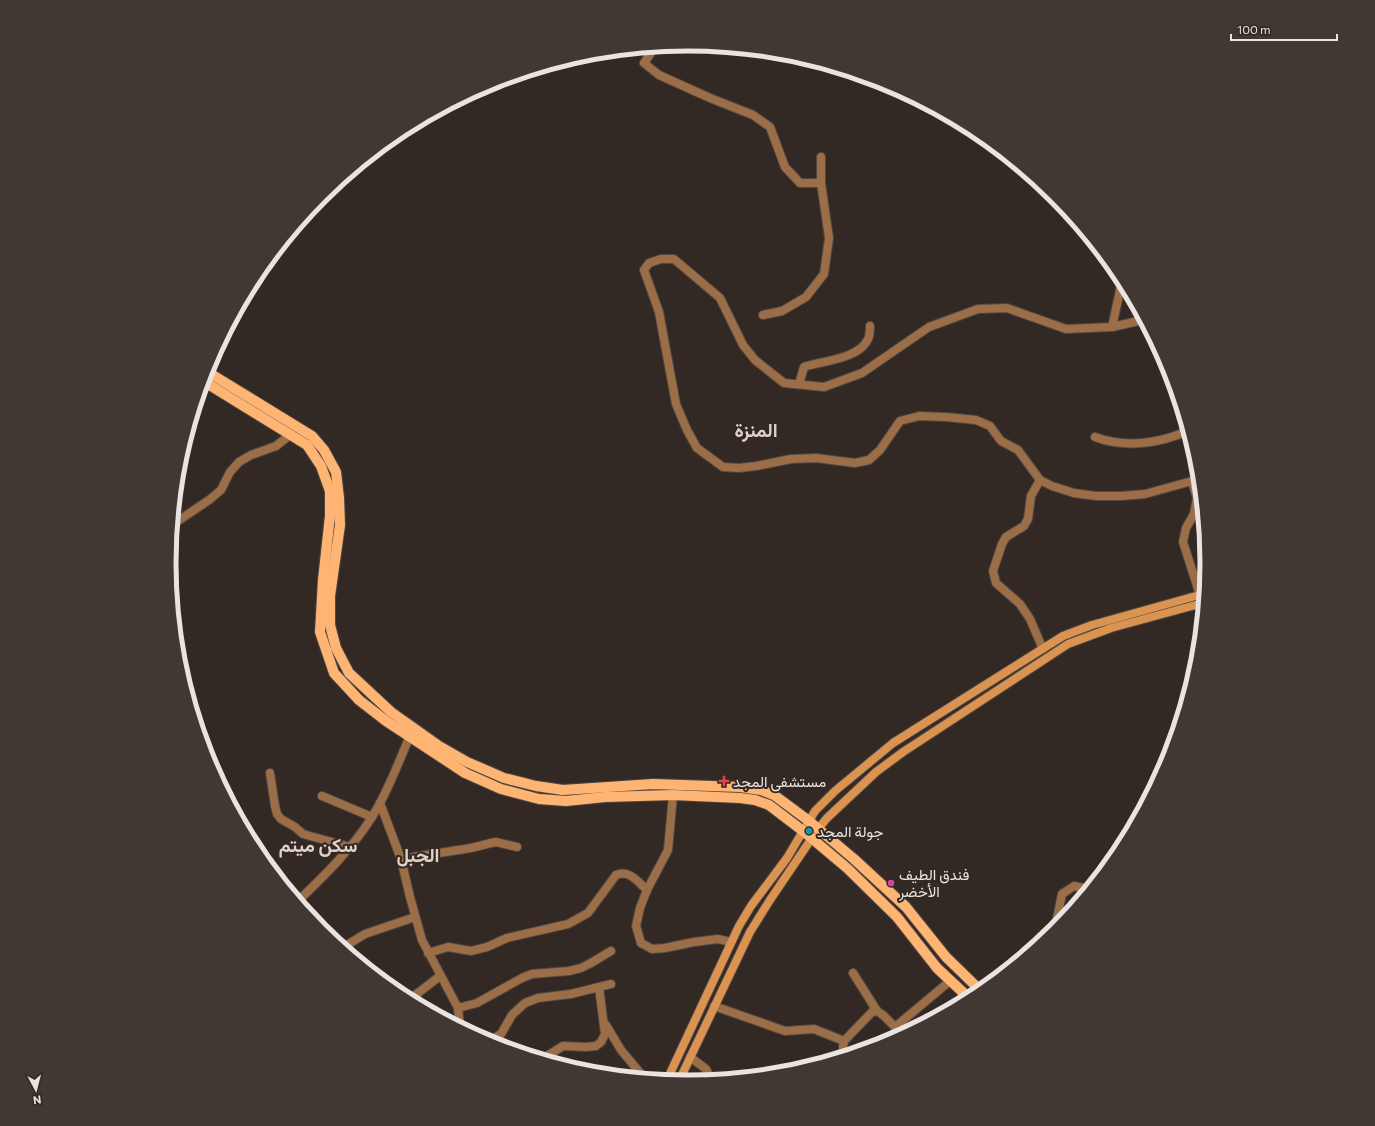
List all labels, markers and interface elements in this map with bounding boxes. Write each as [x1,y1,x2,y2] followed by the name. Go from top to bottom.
[1231,16,1337,42] scale bar
[1237,22,1271,36] text: 100 m
[734,418,778,443] district label: المنزة
[733,772,826,792] place label: مستشفى المجد
[718,775,730,787] marker: مستشفى المجد
[817,822,883,841] place label: جولة المجد
[804,826,814,836] marker: جولة المجد
[279,833,357,858] district label: سكن ميتم
[396,843,440,867] district label: الجبل
[898,865,970,901] place label: فندق الطيف الأخضر
[886,878,896,888] marker: فندق الطيف الأخضر
[16,1070,56,1110] north arrow
[32,1093,42,1107] text: N

